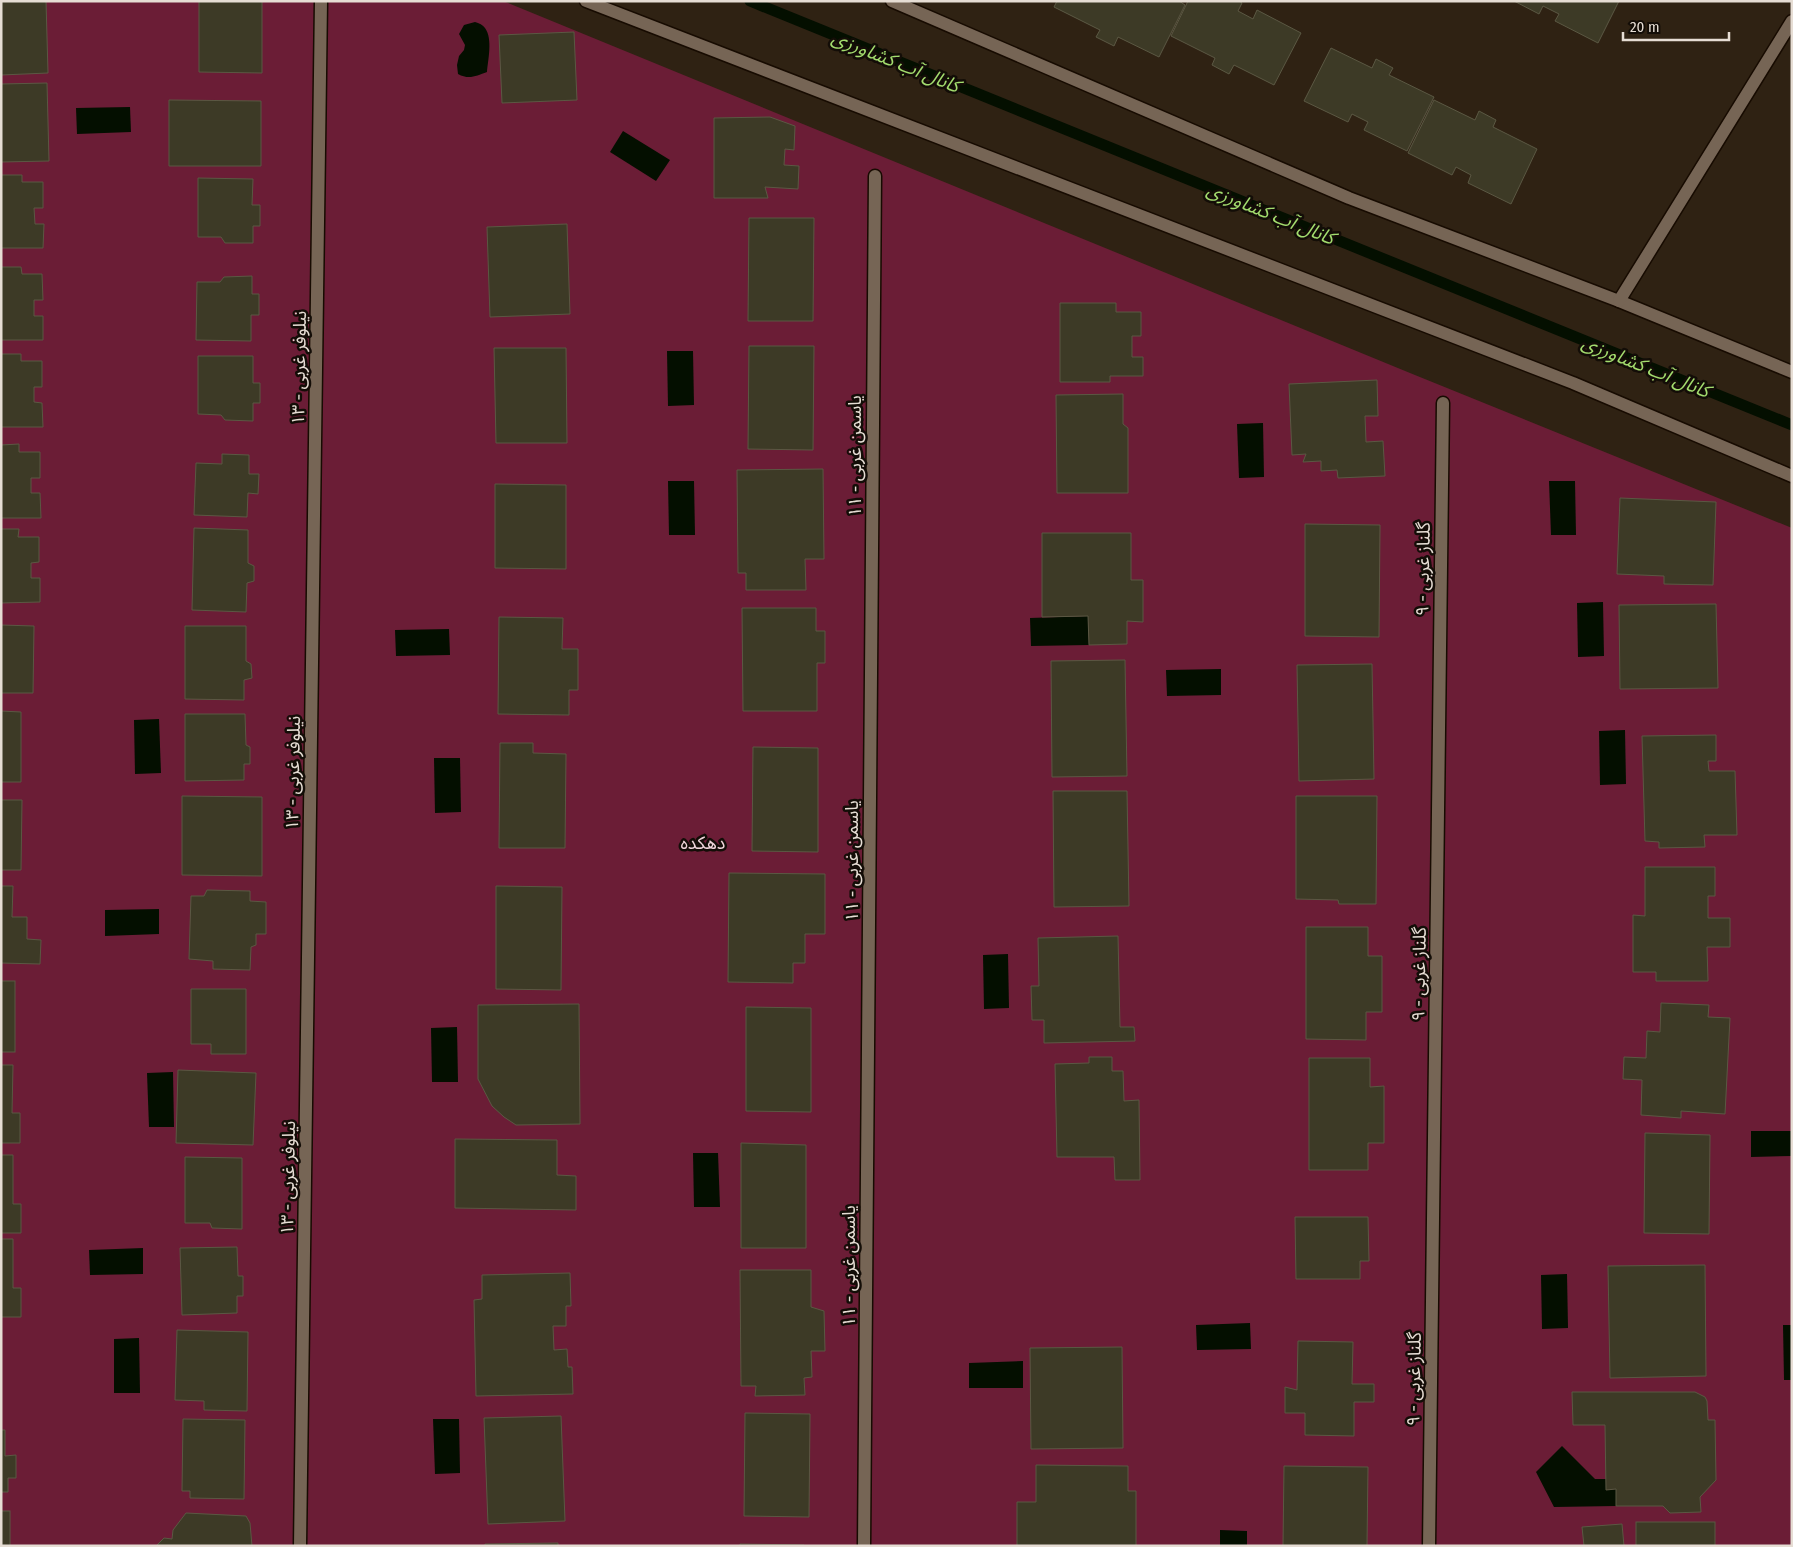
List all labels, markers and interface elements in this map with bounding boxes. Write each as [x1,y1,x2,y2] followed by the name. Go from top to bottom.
[1623,10,1729,42] scale bar
[1630,18,1660,36] text: 20 m
[829,25,967,99] water label: کانال آب کشاورزی
[1204,177,1342,251] water label: کانال آب کشاورزی
[287,311,311,425] street label: نیلوفر غربی - ۱۳
[1579,330,1717,404] water label: کانال آب کشاورزی
[844,395,866,517] street label: یاسمن غربی - ۱۱
[1411,521,1435,616] street label: گلناز غربی - ۹
[281,716,305,830] street label: نیلوفر غربی - ۱۳
[841,800,863,922] street label: یاسمن غربی - ۱۱
[681,832,725,854] park label: دهکده
[1407,926,1431,1021] street label: گلناز غربی - ۹
[276,1121,300,1235] street label: نیلوفر غربی - ۱۳
[838,1205,860,1327] street label: یاسمن غربی - ۱۱
[1402,1331,1426,1426] street label: گلناز غربی - ۹

